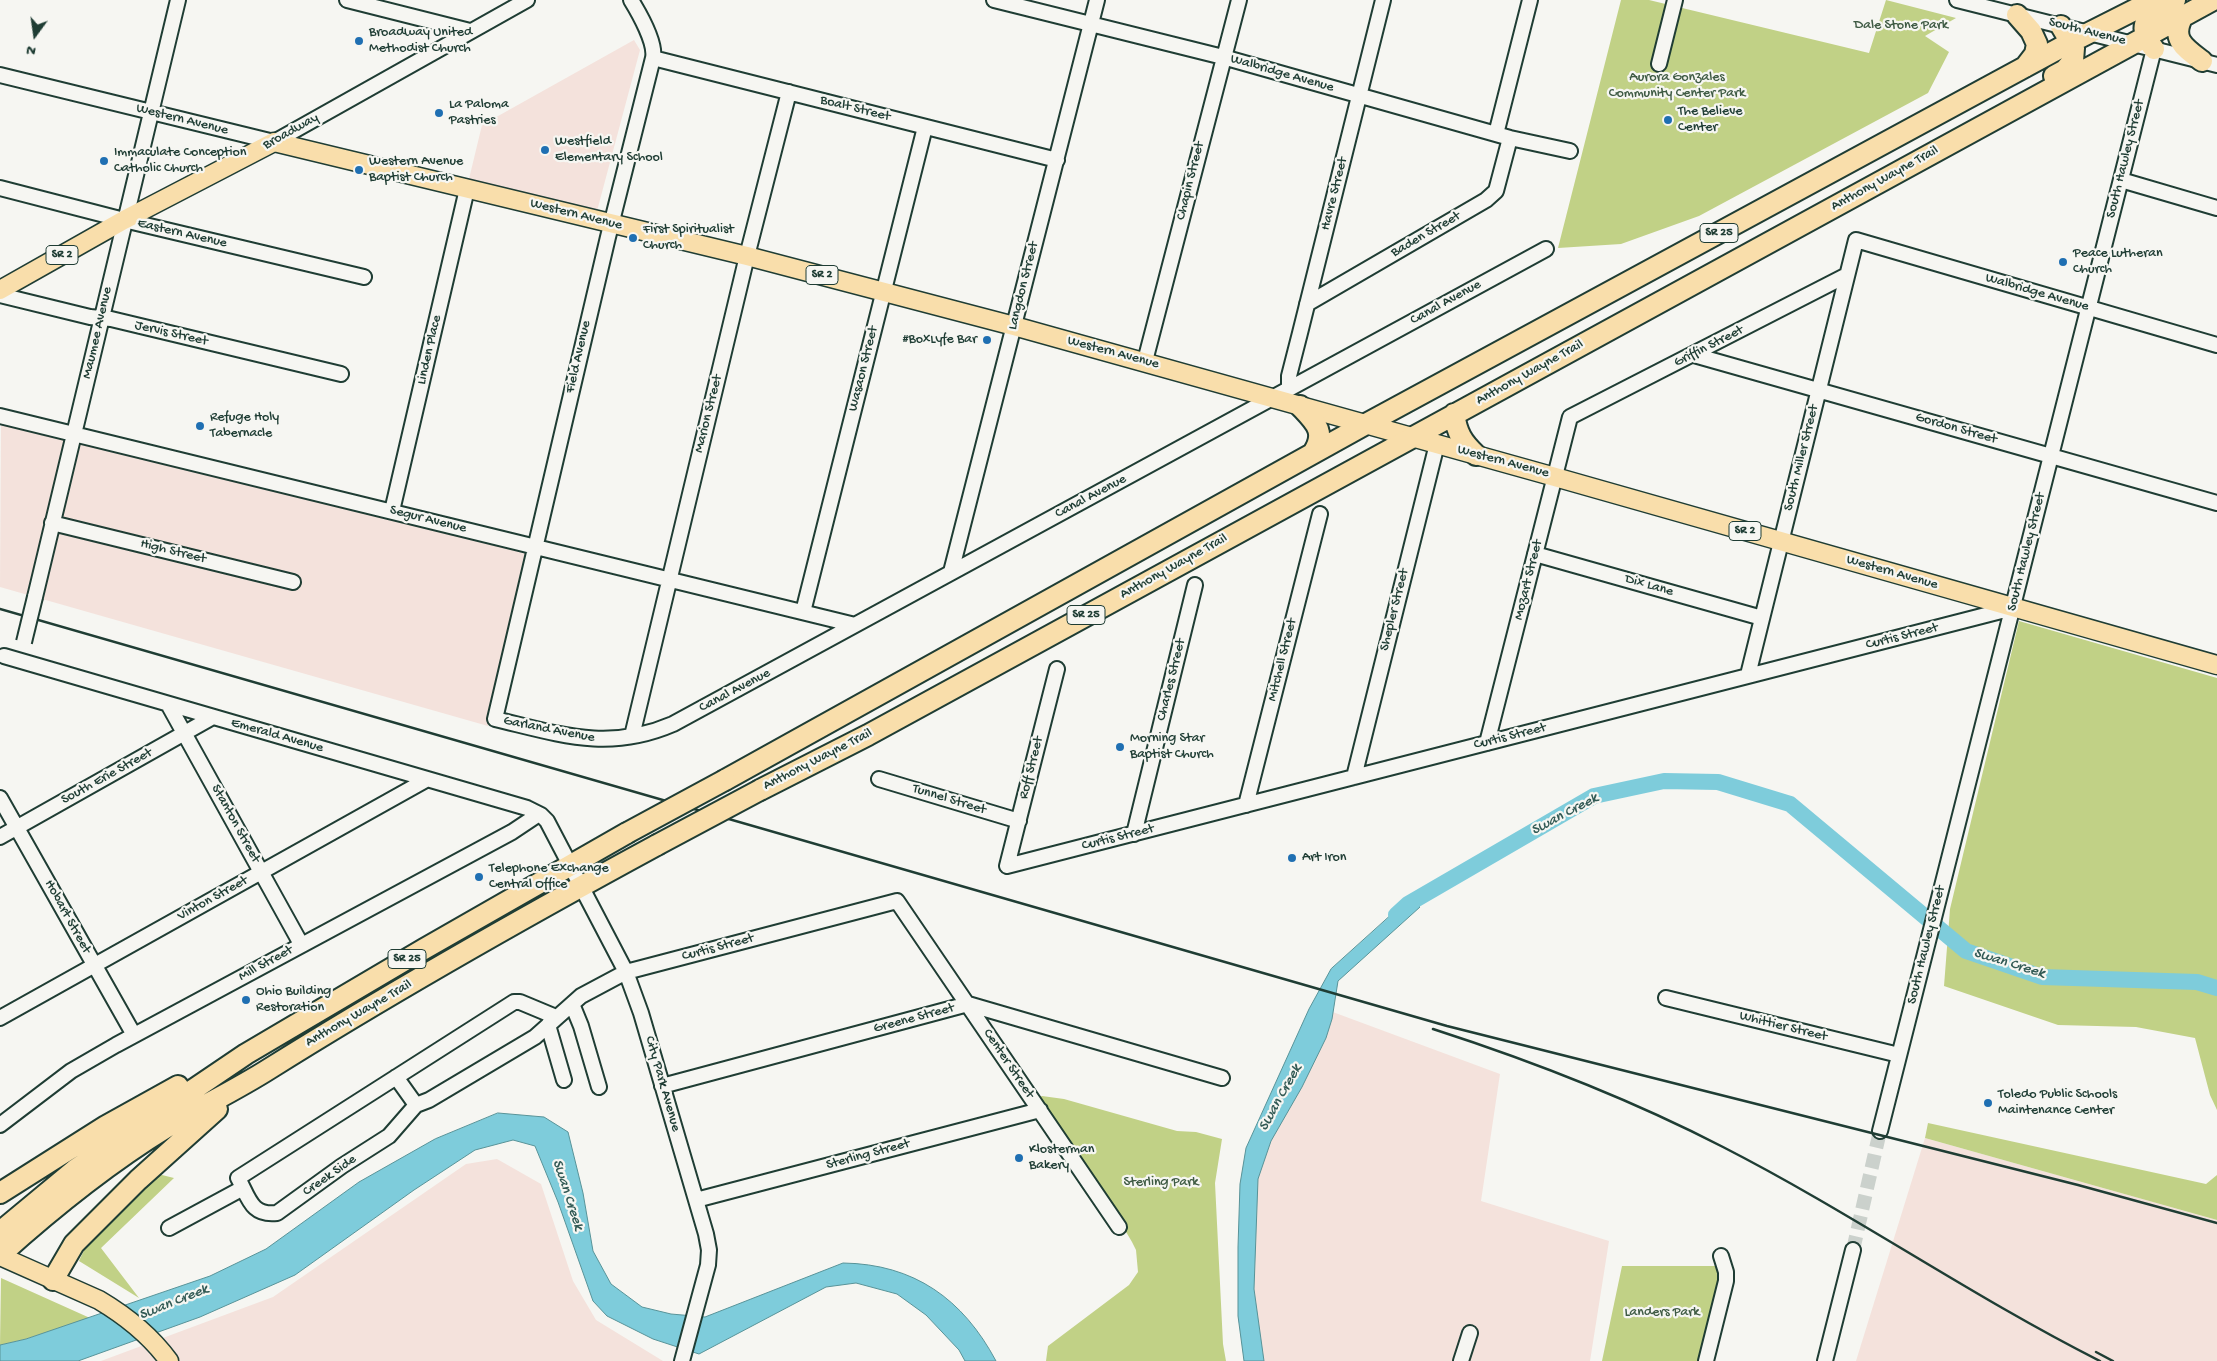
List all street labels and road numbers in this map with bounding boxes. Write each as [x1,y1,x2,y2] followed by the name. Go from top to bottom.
[2047,14,2127,50] street label: South Avenue
[1228,51,1336,97] street label: Walbridge Avenue
[818,92,892,126] street label: Boalt Street
[2103,98,2149,220] street label: South Hawley Street
[134,100,230,140] street label: Western Avenue
[260,110,322,154] street label: Broadway
[1173,140,1209,222] street label: Chapin Street
[1828,143,1942,215] street label: Anthony Wayne Trail
[1318,156,1352,232] street label: Havre Street
[528,195,624,235] street label: Western Avenue
[1388,208,1464,262] street label: Baden Street
[135,216,229,252] street label: Eastern Avenue
[1700,224,1738,242] road number: SR 25
[1005,240,1043,332] street label: Langdon Street
[46,246,78,264] road number: SR 2
[806,266,838,284] road number: SR 2
[1983,270,2091,316] street label: Walbridge Avenue
[1408,277,1484,329] street label: Canal Avenue
[79,285,117,381] street label: Maumee Avenue
[414,314,446,386] street label: Linden Place
[133,317,209,351] street label: Jervis Street
[562,319,596,395] street label: Field Avenue
[1671,322,1747,372] street label: Griffin Street
[845,325,883,413] street label: Wasaon Street
[1065,333,1161,373] street label: Western Avenue
[1473,337,1587,409] street label: Anthony Wayne Trail
[691,373,727,455] street label: Marion Street
[1781,403,1823,513] street label: South Miller Street
[1913,409,1999,449] street label: Gordon Street
[1455,442,1551,482] street label: Western Avenue
[1052,471,1130,523] street label: Canal Avenue
[2004,491,2050,613] street label: South Hawley Street
[388,502,468,538] street label: Segur Avenue
[1729,522,1761,540] road number: SR 2
[1117,531,1231,603] street label: Anthony Wayne Trail
[138,536,208,568] street label: High Street
[1511,538,1547,622] street label: Mozart Street
[1844,552,1940,594] street label: Western Avenue
[1377,567,1413,653] street label: Shepler Street
[1623,571,1675,601] street label: Dix Lane
[1067,606,1105,624] road number: SR 25
[1265,617,1301,703] street label: Mitchell Street
[1864,620,1940,654] street label: Curtis Street
[1154,637,1190,723] street label: Charles Street
[696,665,774,717] street label: Canal Avenue
[502,713,596,747] street label: Garland Avenue
[229,715,325,757] street label: Emerald Avenue
[1472,720,1548,754] street label: Curtis Street
[761,725,875,795] street label: Anthony Wayne Trail
[1016,735,1048,801] street label: Roff Street
[59,745,155,809] street label: South Erie Street
[910,781,988,819] street label: Tunnel Street
[207,782,263,866] street label: Stanton Street
[1080,821,1156,855] street label: Curtis Street
[175,873,251,925] street label: Vinton Street
[40,877,94,957] street label: Hobart Street
[1904,884,1950,1006] street label: South Hawley Street
[680,930,756,966] street label: Curtis Street
[236,942,296,986] street label: Mill Street
[388,950,426,969] road number: SR 25
[303,977,415,1051] street label: Anthony Wayne Trail
[872,1000,956,1038] street label: Greene Street
[1737,1008,1829,1046] street label: Whittier Street
[979,1026,1037,1102] street label: Center Street
[640,1034,684,1134] street label: City Park Avenue
[824,1136,912,1174] street label: Sterling Street
[300,1151,360,1201] street label: Creek Side

